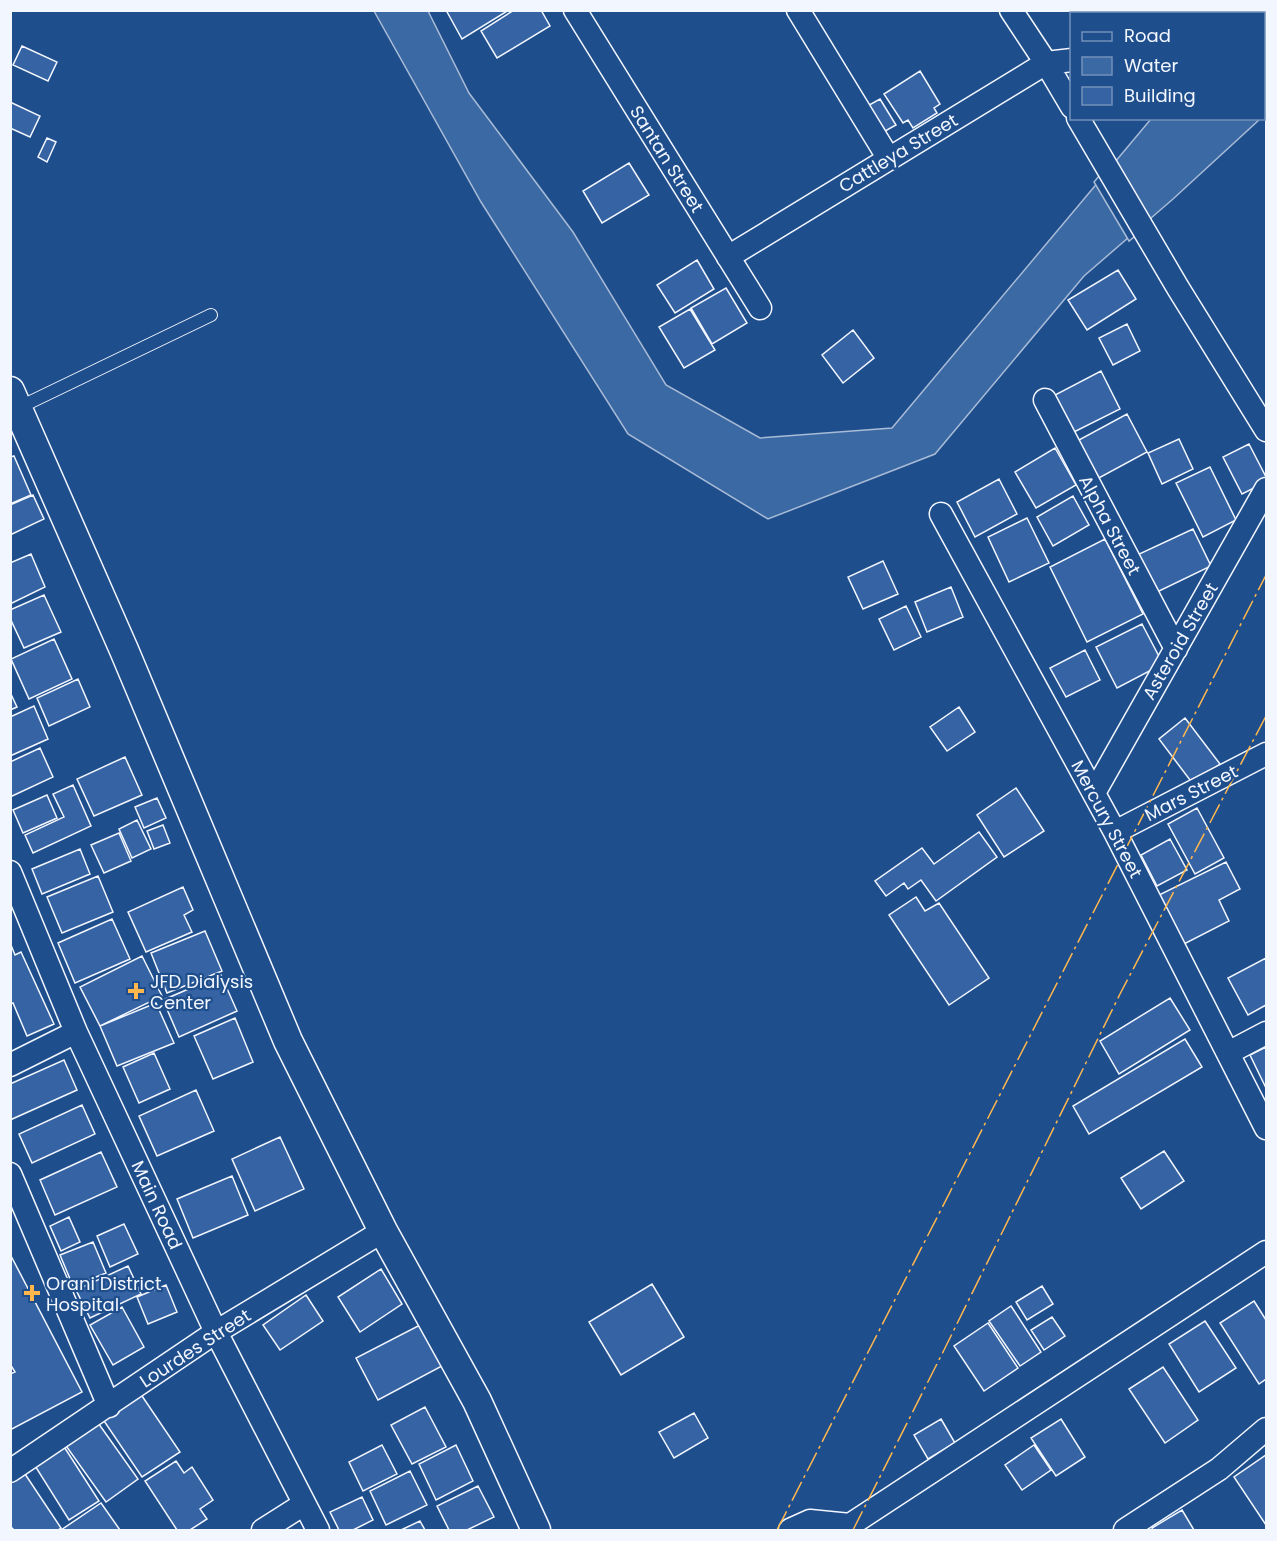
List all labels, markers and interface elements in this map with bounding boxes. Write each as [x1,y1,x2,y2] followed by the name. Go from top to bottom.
[1070,12,1265,120] legend
[1124,23,1171,48] text: Road
[1124,53,1178,78] text: Water
[1124,83,1196,108] text: Building
[624,101,710,217] street label: Santan Street
[834,108,962,198] street label: Cattleya Street
[1073,471,1147,579] street label: Alpha Street
[1136,578,1224,704] street label: Asteroid Street
[1065,756,1149,882] street label: Mercury Street
[1140,759,1242,827] street label: Mars Street
[150,969,253,1015] place label: JFD Dialysis Center
[127,982,145,1000] marker: JFD Dialysis Center
[126,1157,188,1253] street label: Main Road
[46,1271,162,1317] place label: Orani District Hospital
[23,1284,41,1302] marker: Orani District Hospital
[135,1303,255,1393] street label: Lourdes Street

